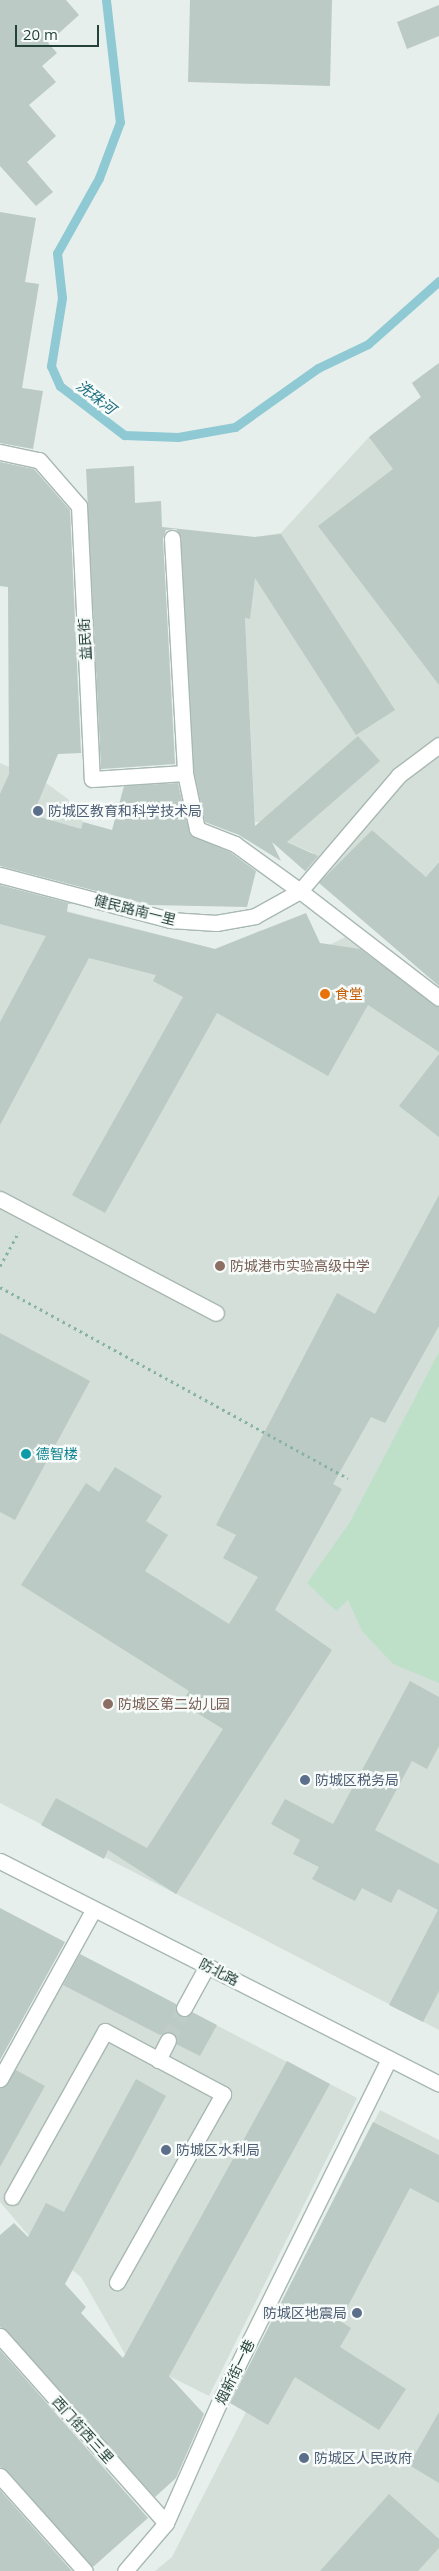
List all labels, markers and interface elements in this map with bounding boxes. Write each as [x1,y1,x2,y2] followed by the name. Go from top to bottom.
[18,15,101,47] scale bar
[23,24,58,44] text: 20 m
[73,376,119,418] water label: 洗珠河
[76,618,94,660] street label: 益民街
[48,803,202,819] place label: 防城区教育和科学技术局
[32,805,44,817] marker: 防城区教育和科学技术局
[92,892,178,928] street label: 健民路南一里
[335,986,363,1002] place label: 食堂
[319,988,331,1000] marker: 食堂
[230,1258,370,1274] place label: 防城港市实验高级中学
[214,1260,226,1272] marker: 防城港市实验高级中学
[36,1446,78,1462] place label: 德智楼
[20,1448,32,1460] marker: 德智楼
[118,1696,230,1712] place label: 防城区第二幼儿园
[102,1698,114,1710] marker: 防城区第二幼儿园
[315,1772,399,1788] place label: 防城区税务局
[299,1774,311,1786] marker: 防城区税务局
[196,1955,242,1989] street label: 防北路
[176,2142,260,2158] place label: 防城区水利局
[160,2144,172,2156] marker: 防城区水利局
[263,2305,347,2321] place label: 防城区地震局
[351,2307,363,2319] marker: 防城区地震局
[212,2337,258,2407] street label: 烟新街一巷
[49,2393,117,2467] street label: 西门街西三里
[314,2450,412,2466] place label: 防城区人民政府
[298,2452,310,2464] marker: 防城区人民政府

